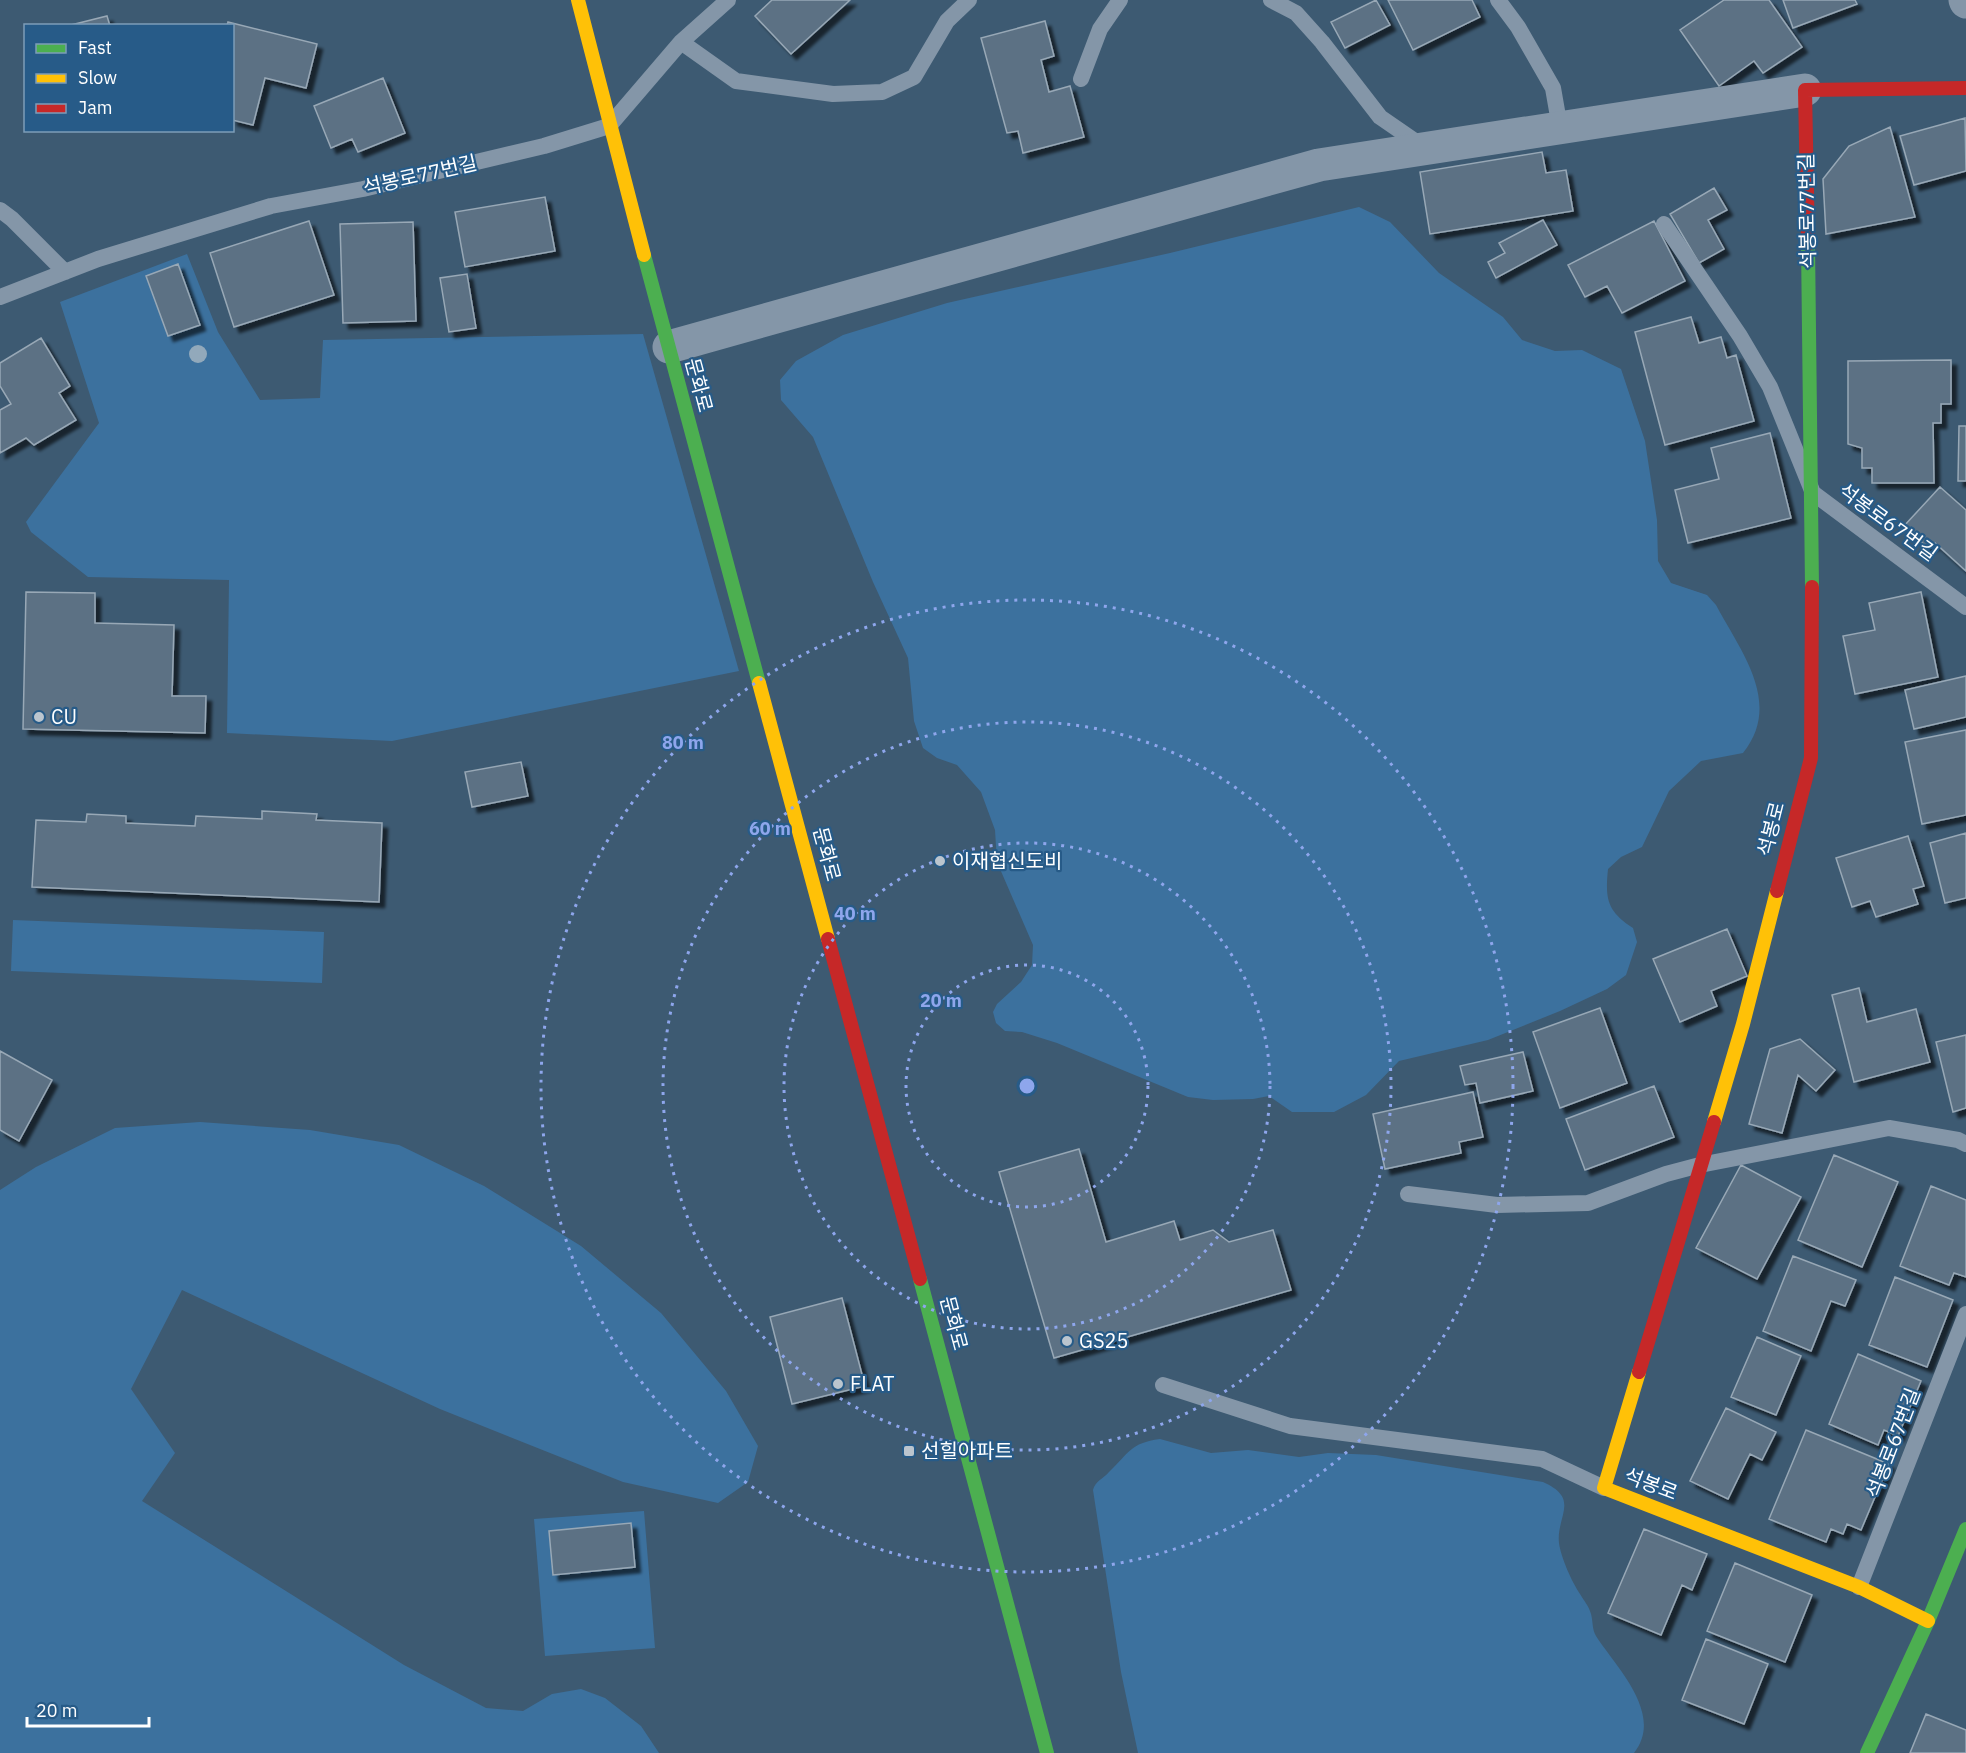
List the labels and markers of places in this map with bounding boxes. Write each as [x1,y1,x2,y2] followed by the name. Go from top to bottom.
[51,703,77,730] place label: CU
[32,710,46,724] marker: CU
[952,847,1062,874] place label: 이재협신도비
[933,854,947,868] marker: 이재협신도비
[1017,1076,1037,1096] centre of rings
[1079,1327,1129,1354] place label: GS25
[1060,1334,1074,1348] marker: GS25
[850,1370,895,1397] place label: FLAT
[831,1377,845,1391] marker: FLAT
[921,1437,1013,1464] place label: 선힐아파트
[902,1444,916,1458] marker: 선힐아파트

